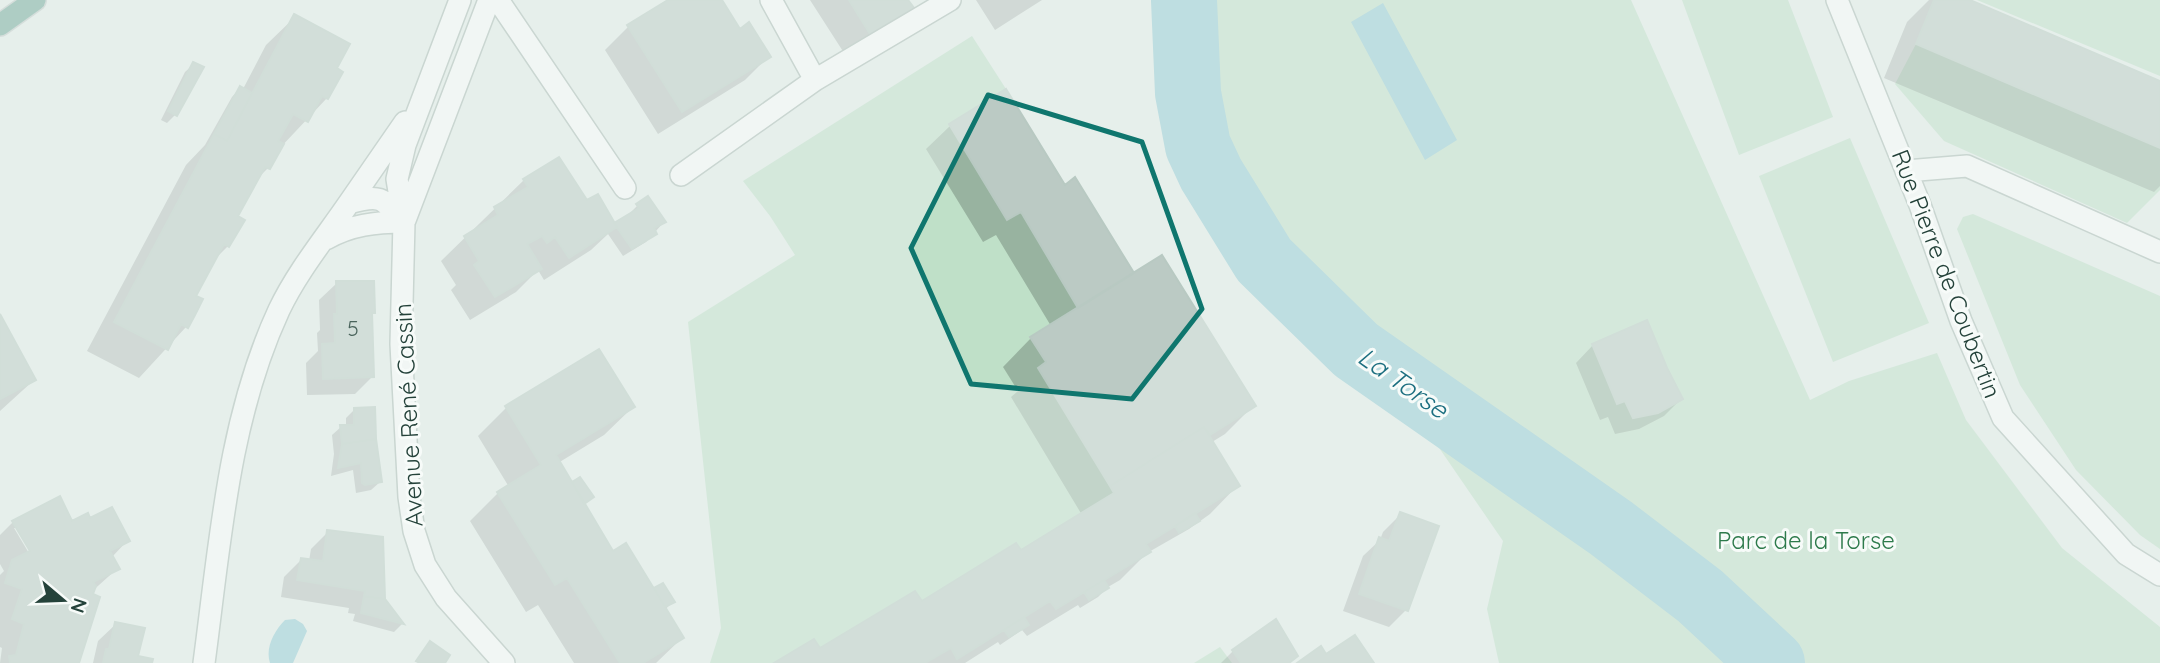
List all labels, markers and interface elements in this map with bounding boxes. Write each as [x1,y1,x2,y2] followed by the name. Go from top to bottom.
[1886,145,2008,402] street label: Rue Pierre de Coubertin
[387,302,429,528] street label: Avenue René Cassin
[347,315,359,341] house number: 5
[1352,340,1456,426] water label: La Torse
[1717,525,1895,555] park label: Parc de la Torse
[28,565,98,635] north arrow
[65,595,93,616] text: N

